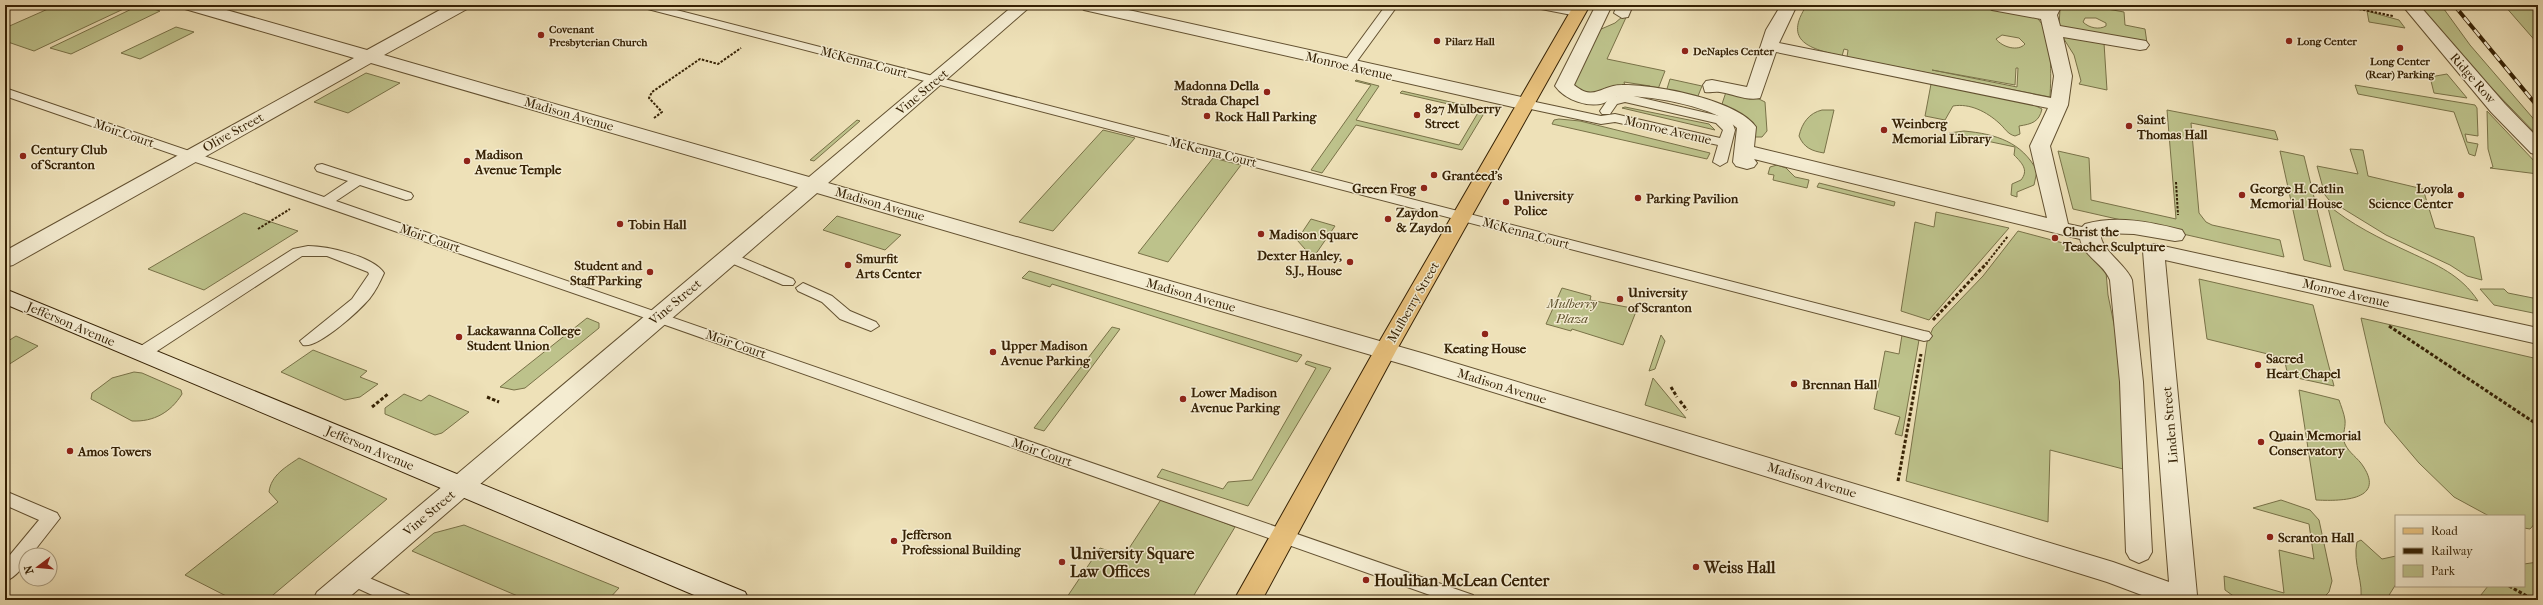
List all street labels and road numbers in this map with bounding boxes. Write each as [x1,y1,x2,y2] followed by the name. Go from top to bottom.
[819,43,910,81] street label: McKenna Court
[1304,49,1395,83] street label: Monroe Avenue
[2447,50,2499,106] street label: Ridge Row
[892,66,951,119] street label: Vine Street
[523,94,616,134] street label: Madison Avenue
[200,109,266,155] street label: Olive Street
[1623,113,1714,147] street label: Monroe Avenue
[92,116,157,150] street label: Moir Court
[1168,134,1259,170] street label: McKenna Court
[834,184,927,224] street label: Madison Avenue
[1481,214,1572,252] street label: McKenna Court
[398,221,463,255] street label: Moir Court
[1384,259,1442,345] street label: Mulberry Street
[1145,275,1238,315] street label: Madison Avenue
[645,276,704,329] street label: Vine Street
[2301,276,2392,310] street label: Monroe Avenue
[24,298,118,350] street label: Jefferson Avenue
[704,327,769,361] street label: Moir Court
[1456,365,1549,407] street label: Madison Avenue
[2159,385,2181,464] street label: Linden Street
[323,422,417,474] street label: Jefferson Avenue
[1010,435,1075,469] street label: Moir Court
[1766,459,1859,501] street label: Madison Avenue
[399,487,458,540] street label: Vine Street

